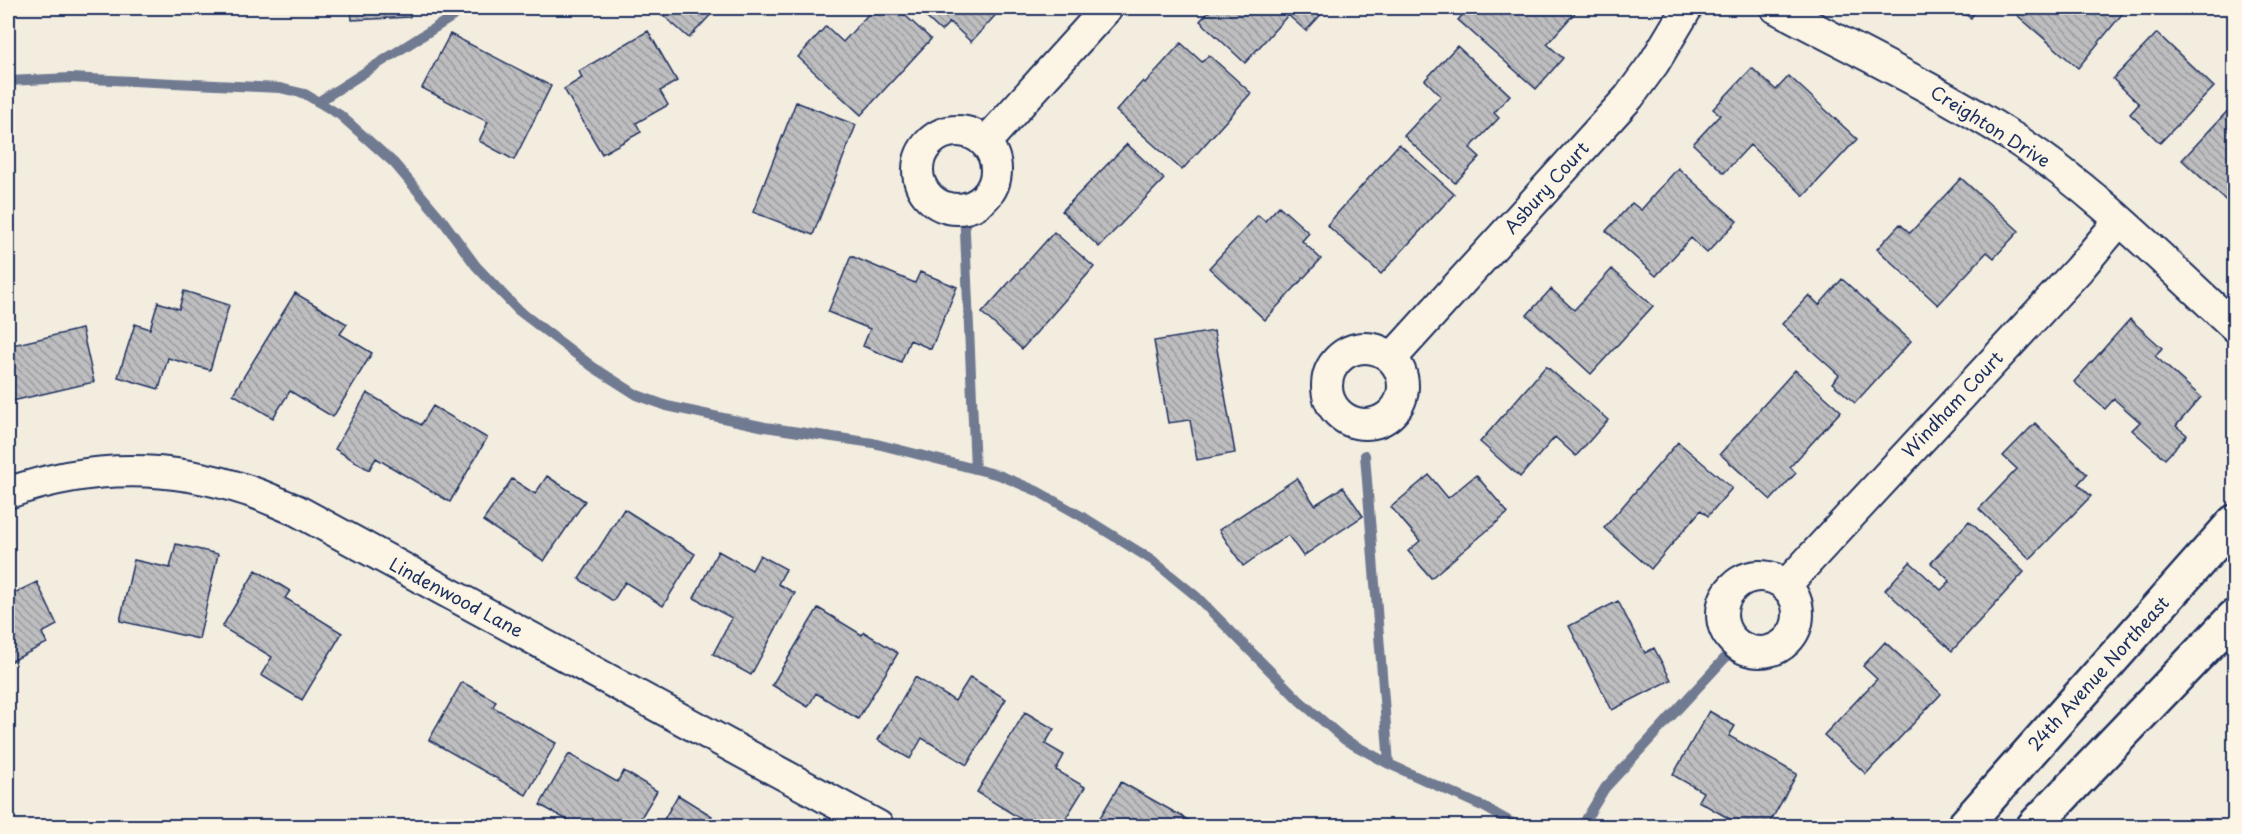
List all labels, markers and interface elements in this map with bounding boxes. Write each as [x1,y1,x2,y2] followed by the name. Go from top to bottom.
[1926,78,2056,173] street label: Creighton Drive
[1497,135,1595,239] street label: Asbury Court
[1895,345,2009,463] street label: Windham Court
[385,550,528,643] street label: Lindenwood Lane
[2021,590,2175,756] street label: 24th Avenue Northeast

